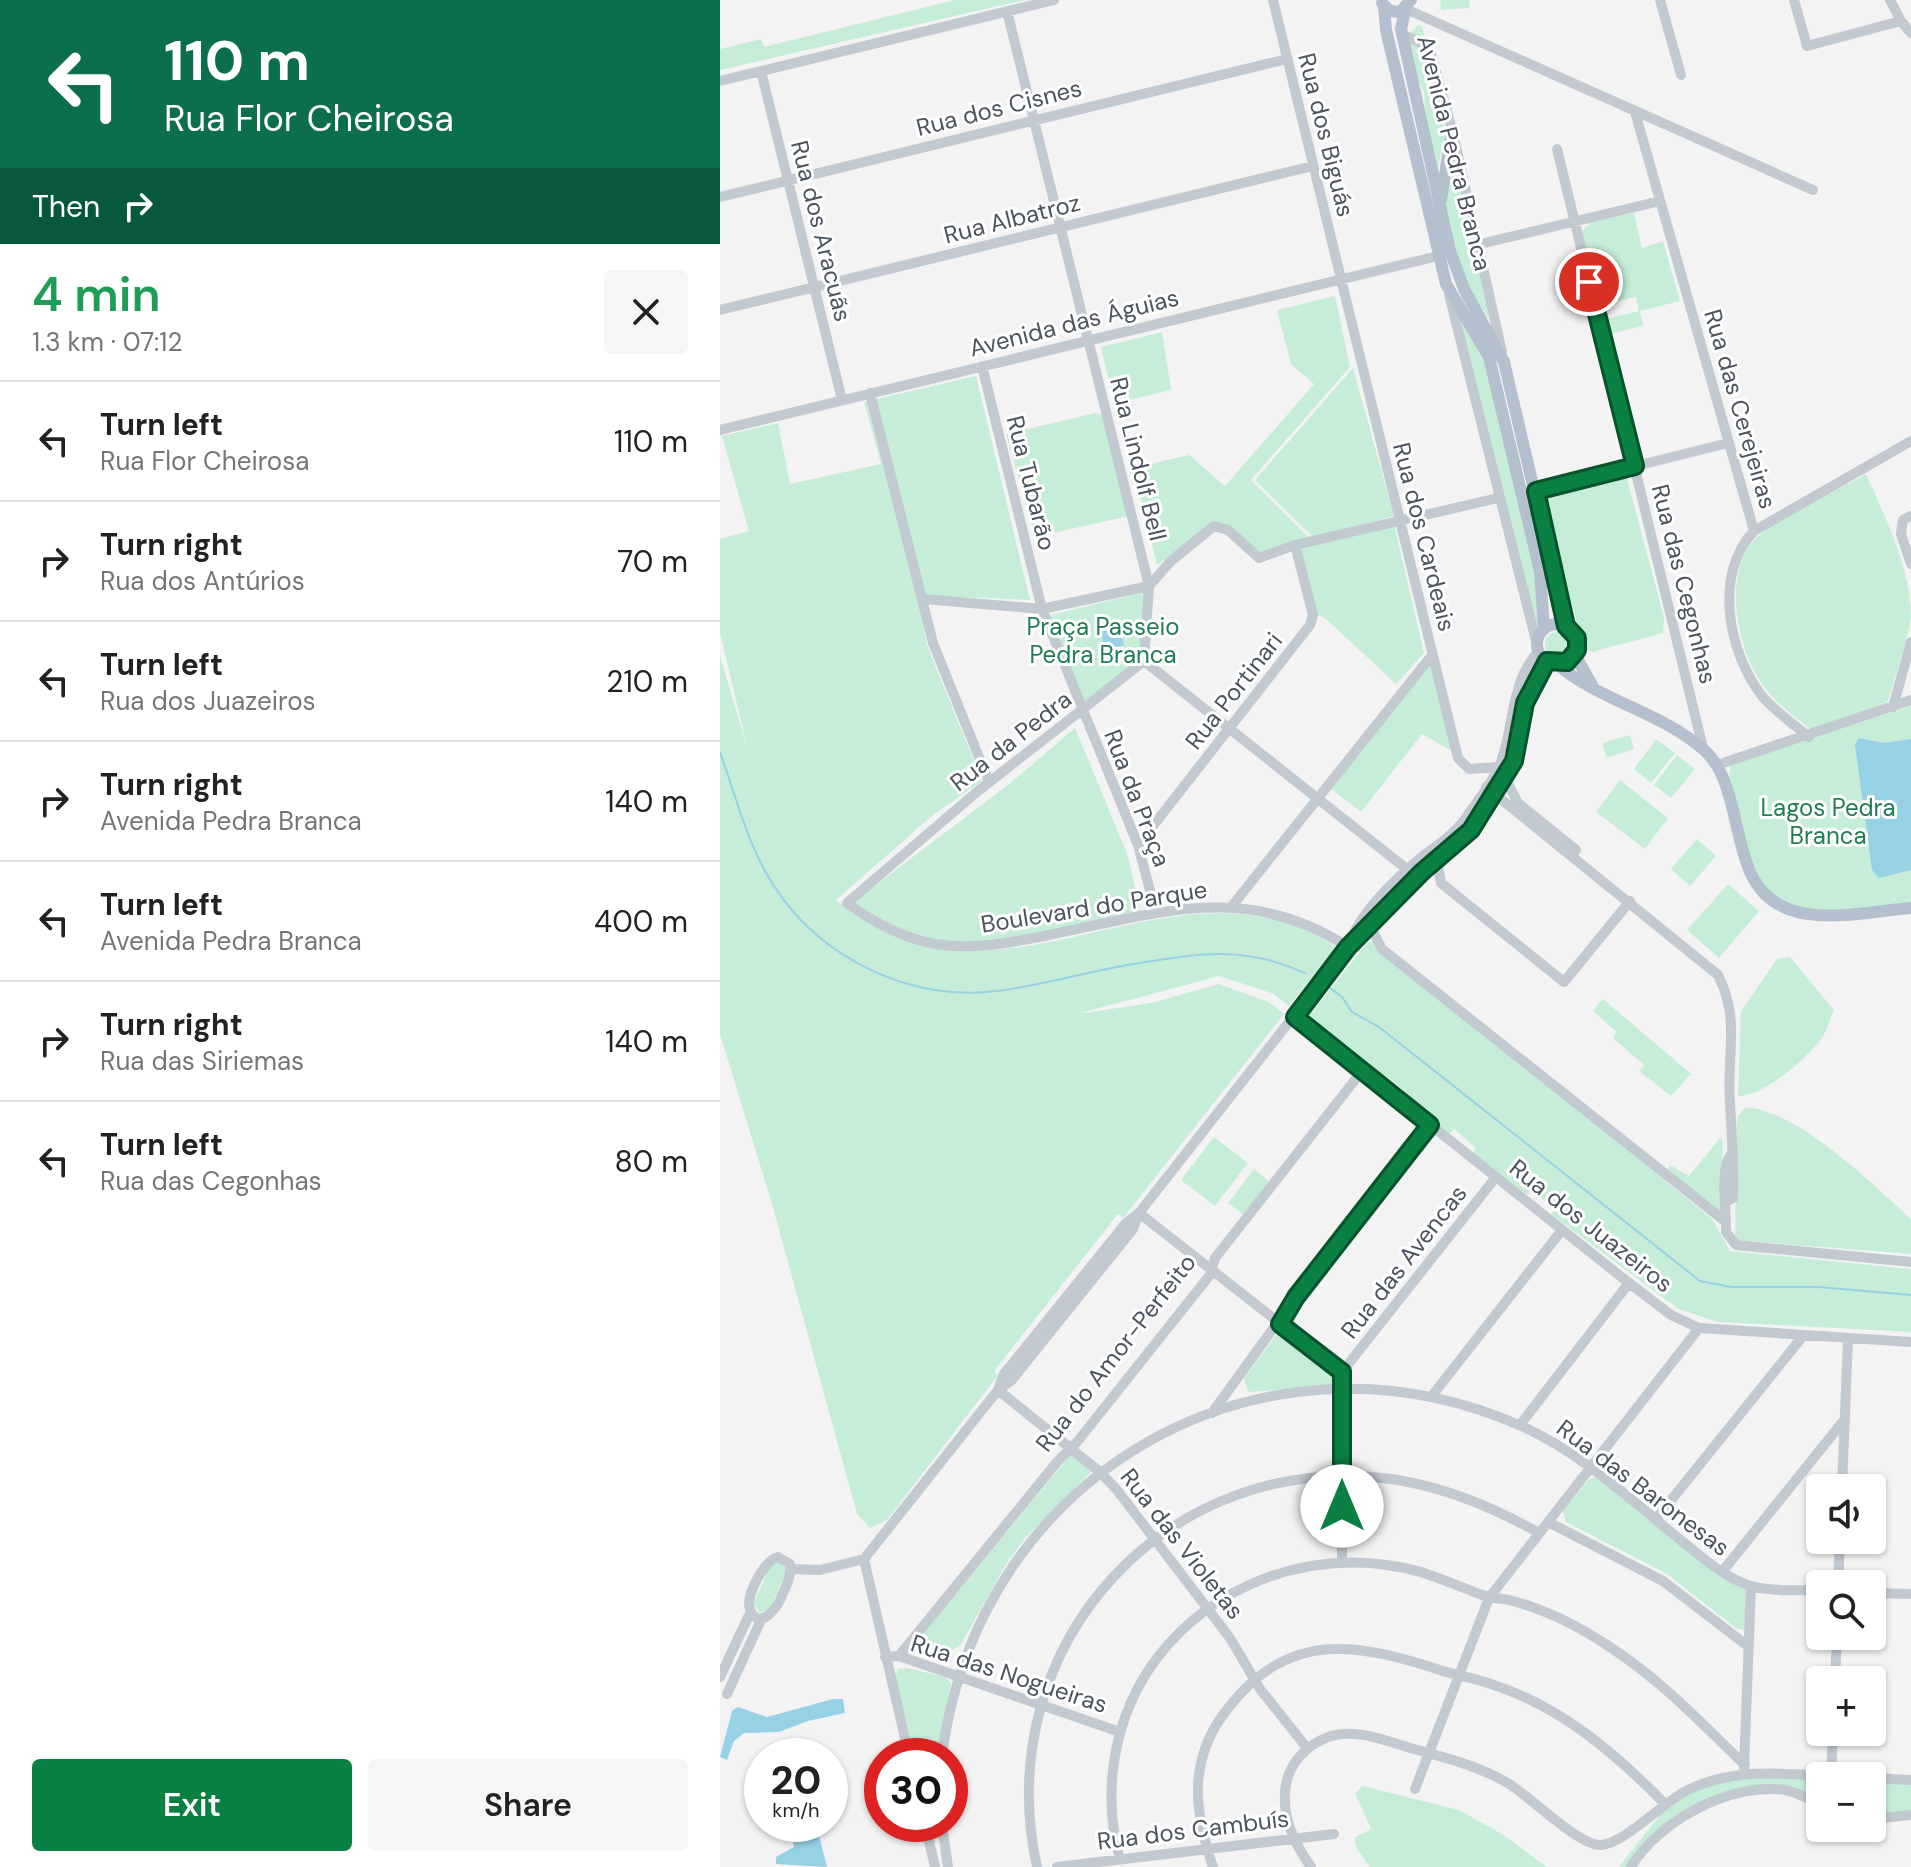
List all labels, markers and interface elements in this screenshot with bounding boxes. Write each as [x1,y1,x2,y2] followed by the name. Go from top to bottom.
[164,24,310,97] text: 110 m
[32,32,136,136] icon: left
[1410,32,1499,274] street label: Avenida Pedra Branca
[1291,50,1362,220] street label: Rua dos Biguás
[913,72,1085,143] street label: Rua dos Cisnes
[164,95,454,142] text: Rua Flor Cheirosa
[784,137,859,325] street label: Rua dos Aracuãs
[116,184,160,228] icon: right
[32,187,100,226] text: Then
[940,187,1083,250] street label: Rua Albatroz
[1555,248,1623,316] pin
[1567,260,1611,304] icon: arrive
[32,263,160,326] text: 4 min
[604,270,688,354] button: close
[966,281,1182,364] street label: Avenida das Águias
[1697,306,1784,512] street label: Rua das Cerejeiras
[32,325,182,359] text: 1.3 km · 07:12
[1103,374,1174,544] street label: Rua Lindolf Bell
[100,405,223,444] text: Turn left
[1000,412,1063,553] street label: Rua Tubarão
[32,419,76,463] icon: left
[614,422,688,461] text: 110 m
[1386,439,1463,634] street label: Rua dos Cardeais
[100,444,309,478] text: Rua Flor Cheirosa
[1645,481,1724,687] street label: Rua das Cegonhas
[100,525,243,564] text: Turn right
[32,539,76,583] icon: right
[617,542,688,581] text: 70 m
[100,564,305,598] text: Rua dos Antúrios
[1026,611,1180,670] park label: Praça Passeio Pedra Branca
[1178,626,1289,756] street label: Rua Portinari
[100,645,223,684] text: Turn left
[32,659,76,703] icon: left
[606,662,688,701] text: 210 m
[100,684,316,718] text: Rua dos Juazeiros
[944,684,1078,798] street label: Rua da Pedra
[1097,725,1178,871] street label: Rua da Praça
[100,765,243,804] text: Turn right
[32,779,76,823] icon: right
[605,782,688,821] text: 140 m
[1760,792,1896,851] park label: Lagos Pedra Branca
[100,804,362,838] text: Avenida Pedra Branca
[978,873,1209,940] street label: Boulevard do Parque
[100,885,223,924] text: Turn left
[32,899,76,943] icon: left
[594,902,688,941] text: 400 m
[100,924,362,958] text: Avenida Pedra Branca
[100,1005,243,1044] text: Turn right
[32,1019,76,1063] icon: right
[605,1022,688,1061] text: 140 m
[100,1044,304,1078] text: Rua das Siriemas
[100,1125,223,1164] text: Turn left
[32,1139,76,1183] icon: left
[615,1142,688,1181] text: 80 m
[1503,1152,1679,1299] street label: Rua dos Juazeiros
[100,1164,322,1198] text: Rua das Cegonhas
[1334,1178,1473,1345] street label: Rua das Avencas
[1029,1248,1203,1458] street label: Rua do Amor-Perfeito
[1551,1412,1736,1563] street label: Rua das Baronesas
[1114,1462,1251,1625] street label: Rua das Violetas
[1300,1464,1384,1548] position arrow
[1806,1474,1886,1842] map controls
[1806,1474,1886,1554] button: sound
[1806,1570,1886,1650] button: search
[907,1627,1111,1720] street label: Rua das Nogueiras
[1806,1666,1886,1746] button: +
[864,1738,968,1842] speed limit sign: 30
[770,1754,822,1806] text: 20
[32,1759,352,1851] button: Exit
[368,1759,688,1851] button: Share
[1806,1762,1886,1842] button: −
[772,1797,820,1823] text: km/h
[1095,1802,1291,1857] street label: Rua dos Cambuís

